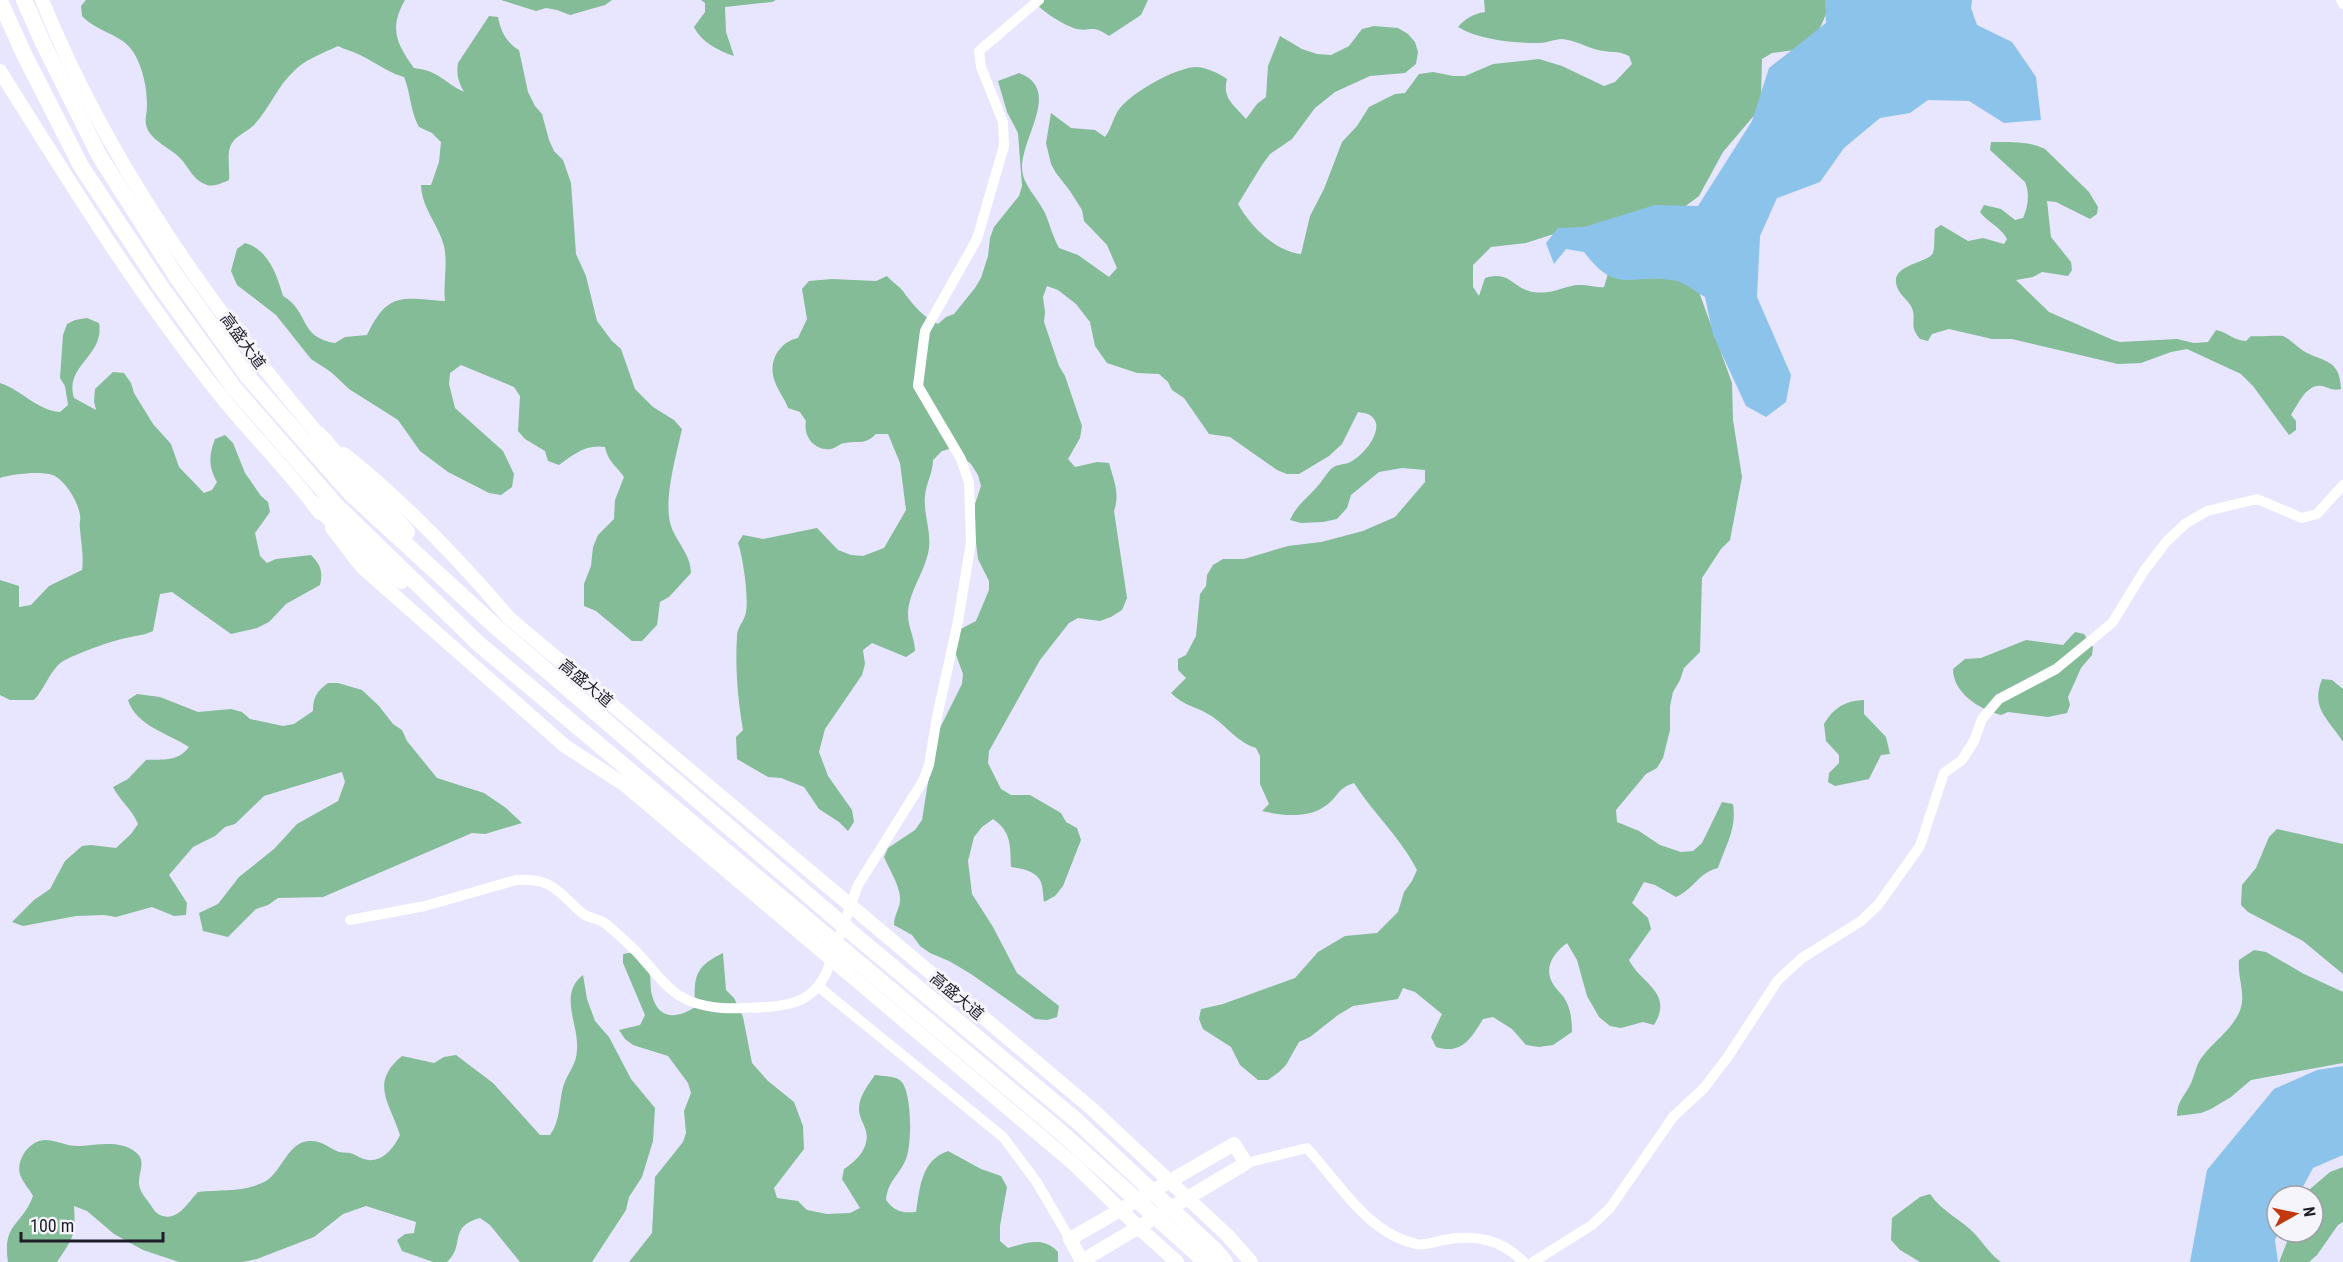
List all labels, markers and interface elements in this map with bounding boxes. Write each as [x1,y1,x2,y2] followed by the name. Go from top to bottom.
[217,310,269,372] street label: 高盛大道
[555,655,617,711] street label: 高盛大道
[926,968,988,1024] street label: 高盛大道
[2265,1184,2325,1244] north arrow
[21,1205,164,1243] scale bar
[2299,1205,2319,1218] text: N
[30,1215,74,1236] text: 100 m

